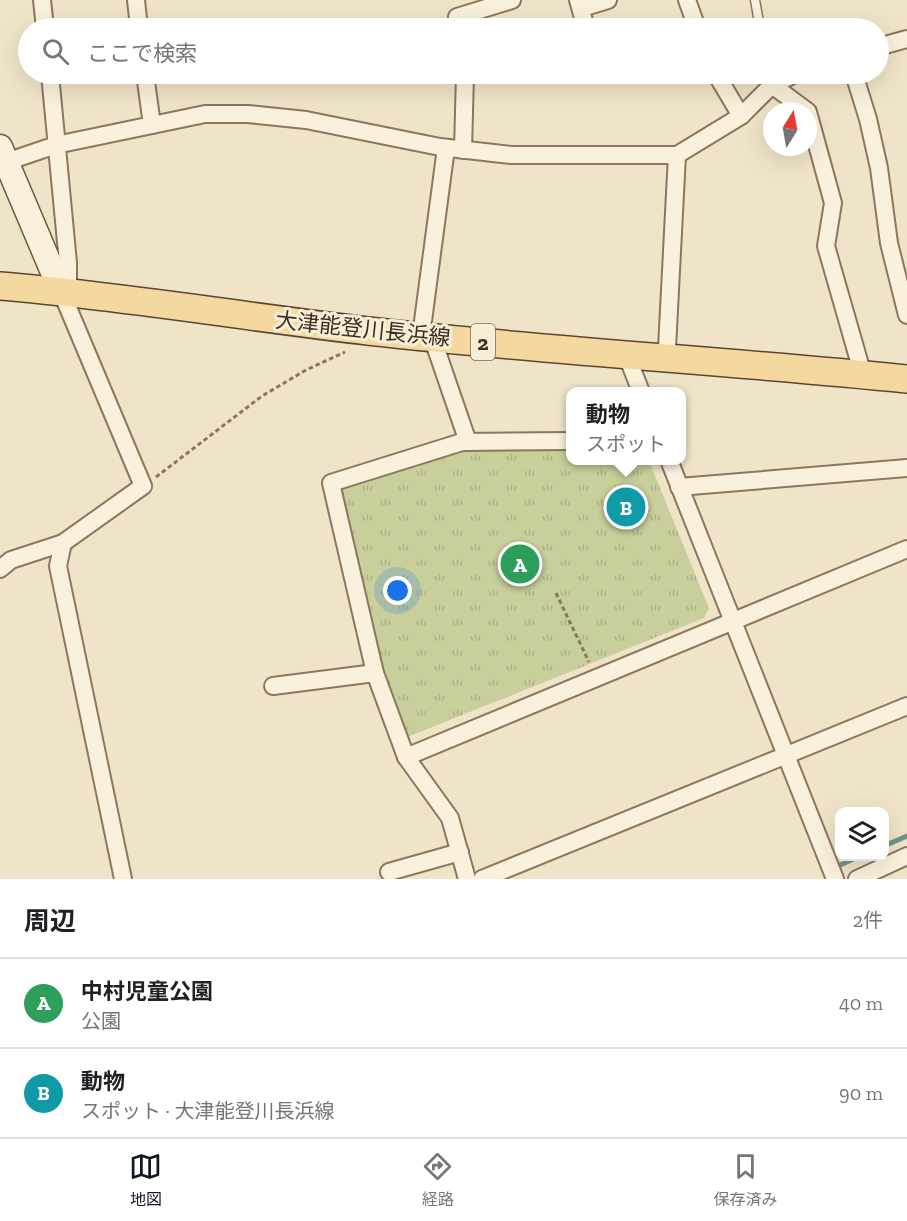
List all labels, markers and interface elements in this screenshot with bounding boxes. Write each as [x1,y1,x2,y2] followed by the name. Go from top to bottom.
[18,18,889,84] search box
[39,35,72,68] icon: search
[87,40,197,67] text: ここで検索
[763,102,817,156] north arrow
[274,306,452,352] street label: 大津能登川長浜線
[471,324,495,360] road number: 2
[566,387,686,465] popup
[586,401,630,428] text: 動物
[586,432,666,456] text: スポット
[606,484,646,530] pin: B
[500,542,540,586] pin: A
[383,576,412,605] your location
[835,807,889,861] map controls
[835,807,889,861] button: layers
[24,905,76,937] text: 周辺
[853,908,883,932] text: 2件
[81,978,213,1005] text: 中村児童公園
[37,991,50,1015] text: A
[839,991,883,1015] text: 40 m
[81,1009,121,1033] text: 公園
[81,1068,125,1095] text: 動物
[37,1081,50,1105] text: B
[839,1081,883,1105] text: 90 m
[81,1099,334,1123] text: スポット · 大津能登川長浜線
[129,1150,162,1210] tab: 地図
[421,1150,454,1210] tab: 経路
[713,1150,777,1210] tab: 保存済み

